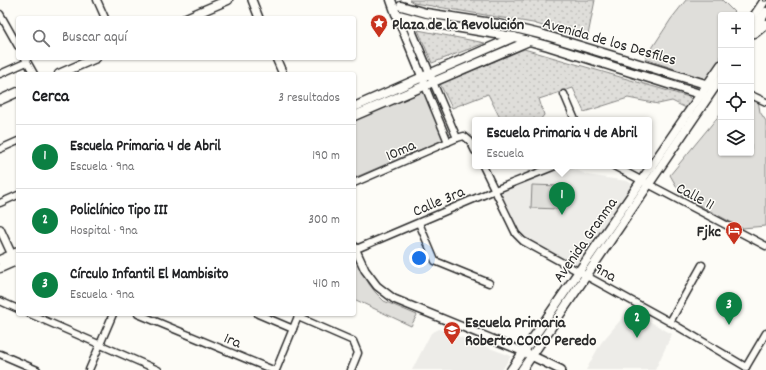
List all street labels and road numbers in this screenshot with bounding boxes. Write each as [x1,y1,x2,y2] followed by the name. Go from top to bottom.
[540,12,679,73] street label: Avenida de los Desfiles
[382,134,420,168] street label: 10ma
[671,177,718,217] street label: Calle 11
[410,181,469,223] street label: Calle 3ra
[548,193,624,288] street label: Avenida Granma
[589,258,621,289] street label: 9na
[220,327,245,355] street label: 1ra

